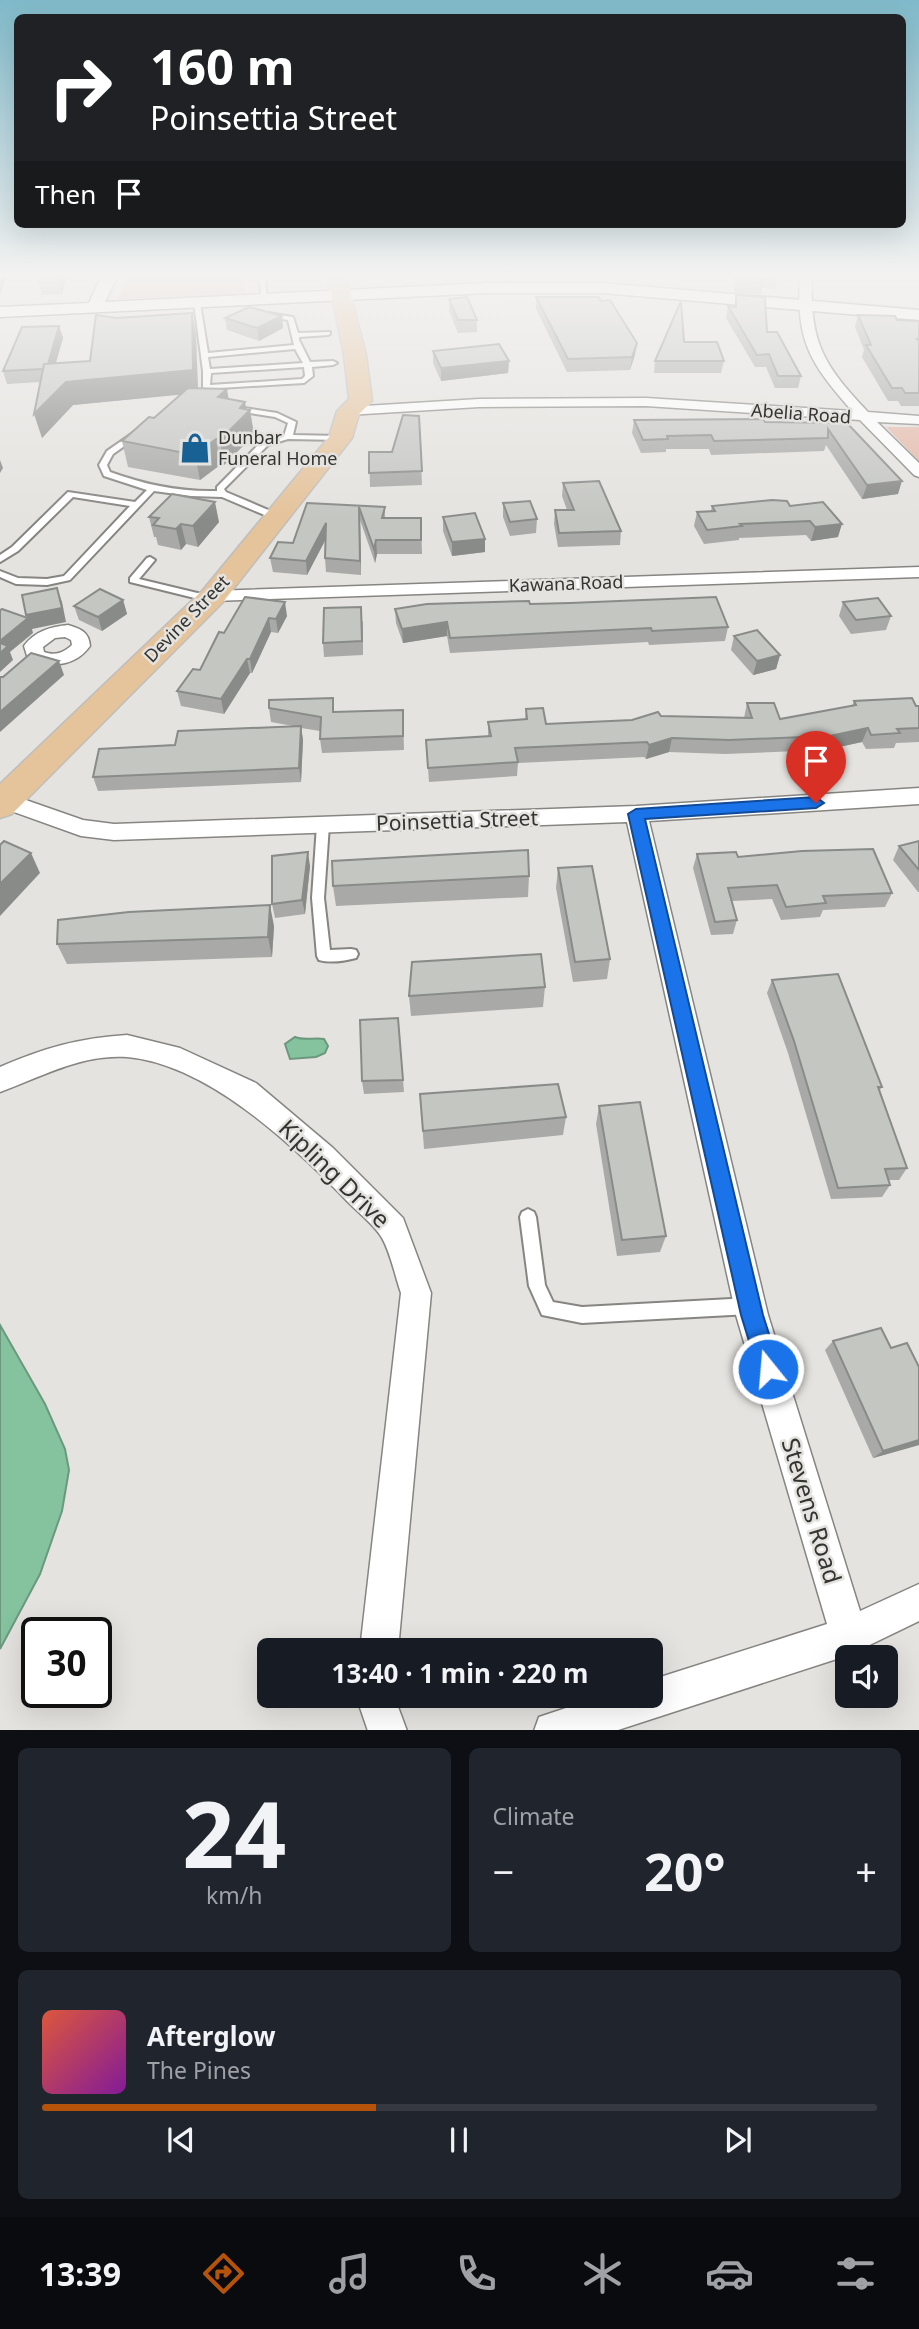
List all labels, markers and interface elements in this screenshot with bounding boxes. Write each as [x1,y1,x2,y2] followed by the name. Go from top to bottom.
[150,33,295,99] text: 160 m
[35,42,126,133] icon: right
[150,96,397,139] text: Poinsettia Street
[110,175,148,213] icon: arrive
[35,176,96,212] text: Then
[750,398,852,428] street label: Abelia Road
[218,425,337,470] place label: Dunbar Funeral Home
[178,431,212,465] shop icon: Dunbar Funeral Home
[138,569,234,667] street label: Devine Street
[508,569,624,597] street label: Kawana Road
[786,731,846,803] pin
[797,742,835,780] icon: arrive
[375,803,539,837] street label: Poinsettia Street
[272,1111,398,1235] street label: Kipling Drive
[731,1332,805,1406] position arrow
[775,1434,850,1588] street label: Stevens Road
[21,1617,112,1708] speed limit sign: 30
[835,1645,898,1708] map controls
[835,1645,898,1708] button: sound
[332,1655,588,1691] text: 13:40 · 1 min · 220 m
[182,1771,286,1895] text: 24
[493,1800,575,1832] text: Climate
[644,1835,726,1906] text: 20°
[493,1845,514,1897] text: −
[855,1845,877,1897] text: +
[206,1879,263,1911] text: km/h
[147,2018,275,2054] text: Afterglow
[147,2054,251,2086] text: The Pines
[162,2121,200,2159] icon: previous
[440,2121,478,2159] icon: pause
[719,2121,757,2159] icon: next
[199,2249,248,2298] icon: directions
[325,2249,374,2298] icon: music
[452,2249,501,2298] icon: phone
[578,2249,627,2298] icon: climate
[705,2249,754,2298] icon: car
[831,2249,880,2298] icon: filters
[39,2252,121,2295] text: 13:39

